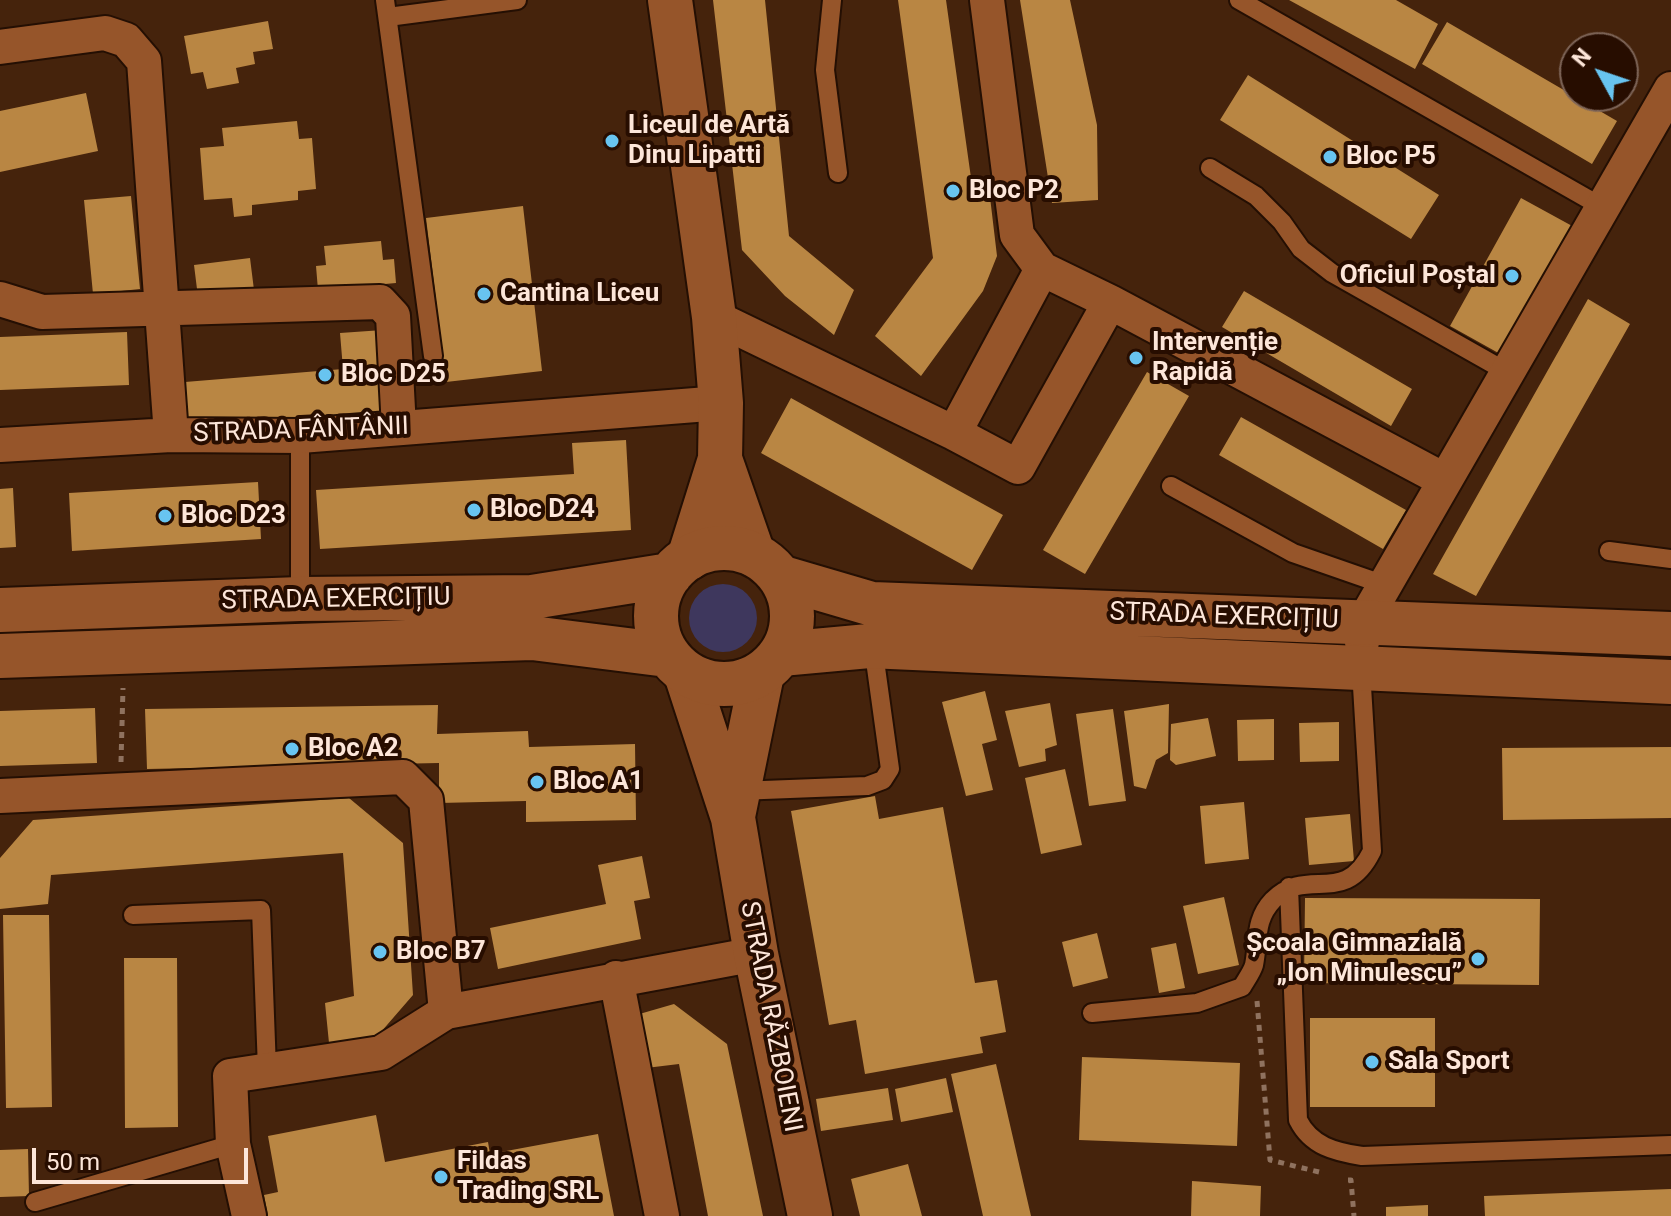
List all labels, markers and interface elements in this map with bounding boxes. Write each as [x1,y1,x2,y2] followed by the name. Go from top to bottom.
[1559,32,1639,112] north arrow
[1567,44,1596,72] text: N
[628,110,790,172] place label: Liceul de Artă Dinu Lipatti
[603,132,621,150] marker: Liceul de Artă Dinu Lipatti
[1346,141,1436,173] place label: Bloc P5
[1321,148,1339,166] marker: Bloc P5
[969,175,1059,207] place label: Bloc P2
[944,182,962,200] marker: Bloc P2
[1340,260,1496,292] place label: Oficiul Poștal
[1503,267,1521,285] marker: Oficiul Poștal
[500,278,659,310] place label: Cantina Liceu
[475,285,493,303] marker: Cantina Liceu
[1152,327,1278,388] place label: Intervenție Rapidă
[1127,349,1145,367] marker: Intervenție Rapidă
[341,359,446,391] place label: Bloc D25
[316,366,334,384] marker: Bloc D25
[193,412,409,450] street label: STRADA FÂNTÂNII
[490,494,595,526] place label: Bloc D24
[181,500,286,532] place label: Bloc D23
[465,501,483,519] marker: Bloc D24
[156,507,174,525] marker: Bloc D23
[221,582,451,618] street label: STRADA EXERCIȚIU
[1109,597,1339,637] street label: STRADA EXERCIȚIU
[308,733,399,765] place label: Bloc A2
[283,740,301,758] marker: Bloc A2
[553,766,644,798] place label: Bloc A1
[528,773,546,791] marker: Bloc A1
[732,899,808,1135] street label: STRADA RĂZBOIENI
[1246,928,1462,990] place label: Școala Gimnazială „Ion Minulescu”
[396,936,486,968] place label: Bloc B7
[371,943,389,961] marker: Bloc B7
[1469,950,1487,968] marker: Școala Gimnazială „Ion Minulescu”
[1388,1046,1509,1078] place label: Sala Sport
[1363,1053,1381,1071] marker: Sala Sport
[36,1132,252,1182] scale bar
[457,1146,599,1208] place label: Fildas Trading SRL
[46,1148,100,1176] text: 50 m
[432,1168,450,1186] marker: Fildas Trading SRL

